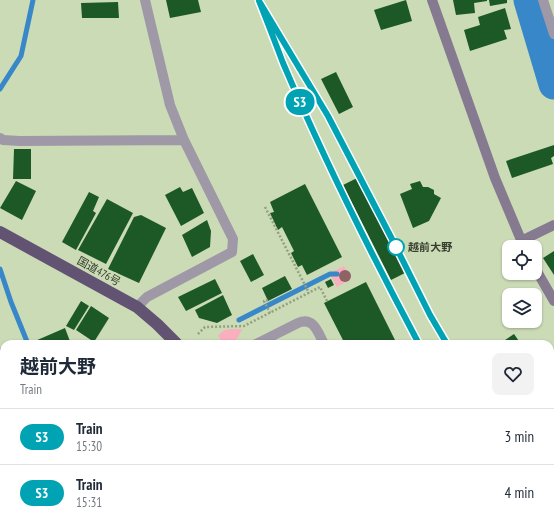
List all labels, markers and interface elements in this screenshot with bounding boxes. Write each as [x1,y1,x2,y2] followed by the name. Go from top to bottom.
[282,89,318,115] line badge: S3
[294,93,306,111] text: S3
[387,238,405,256] marker: 越前大野
[408,240,453,254] place label: 越前大野
[502,240,542,328] map controls
[502,240,542,280] button: locate
[75,253,123,289] street label: 国道476号
[502,288,542,328] button: layers
[492,353,534,395] button: heart
[20,354,96,378] text: 越前大野
[20,381,42,398] text: Train
[76,419,103,438] text: Train
[504,427,534,446] text: 3 min
[36,428,48,446] text: S3
[76,438,102,455] text: 15:30
[76,475,103,494] text: Train
[504,483,534,502] text: 4 min
[36,484,48,502] text: S3
[76,494,102,511] text: 15:31

